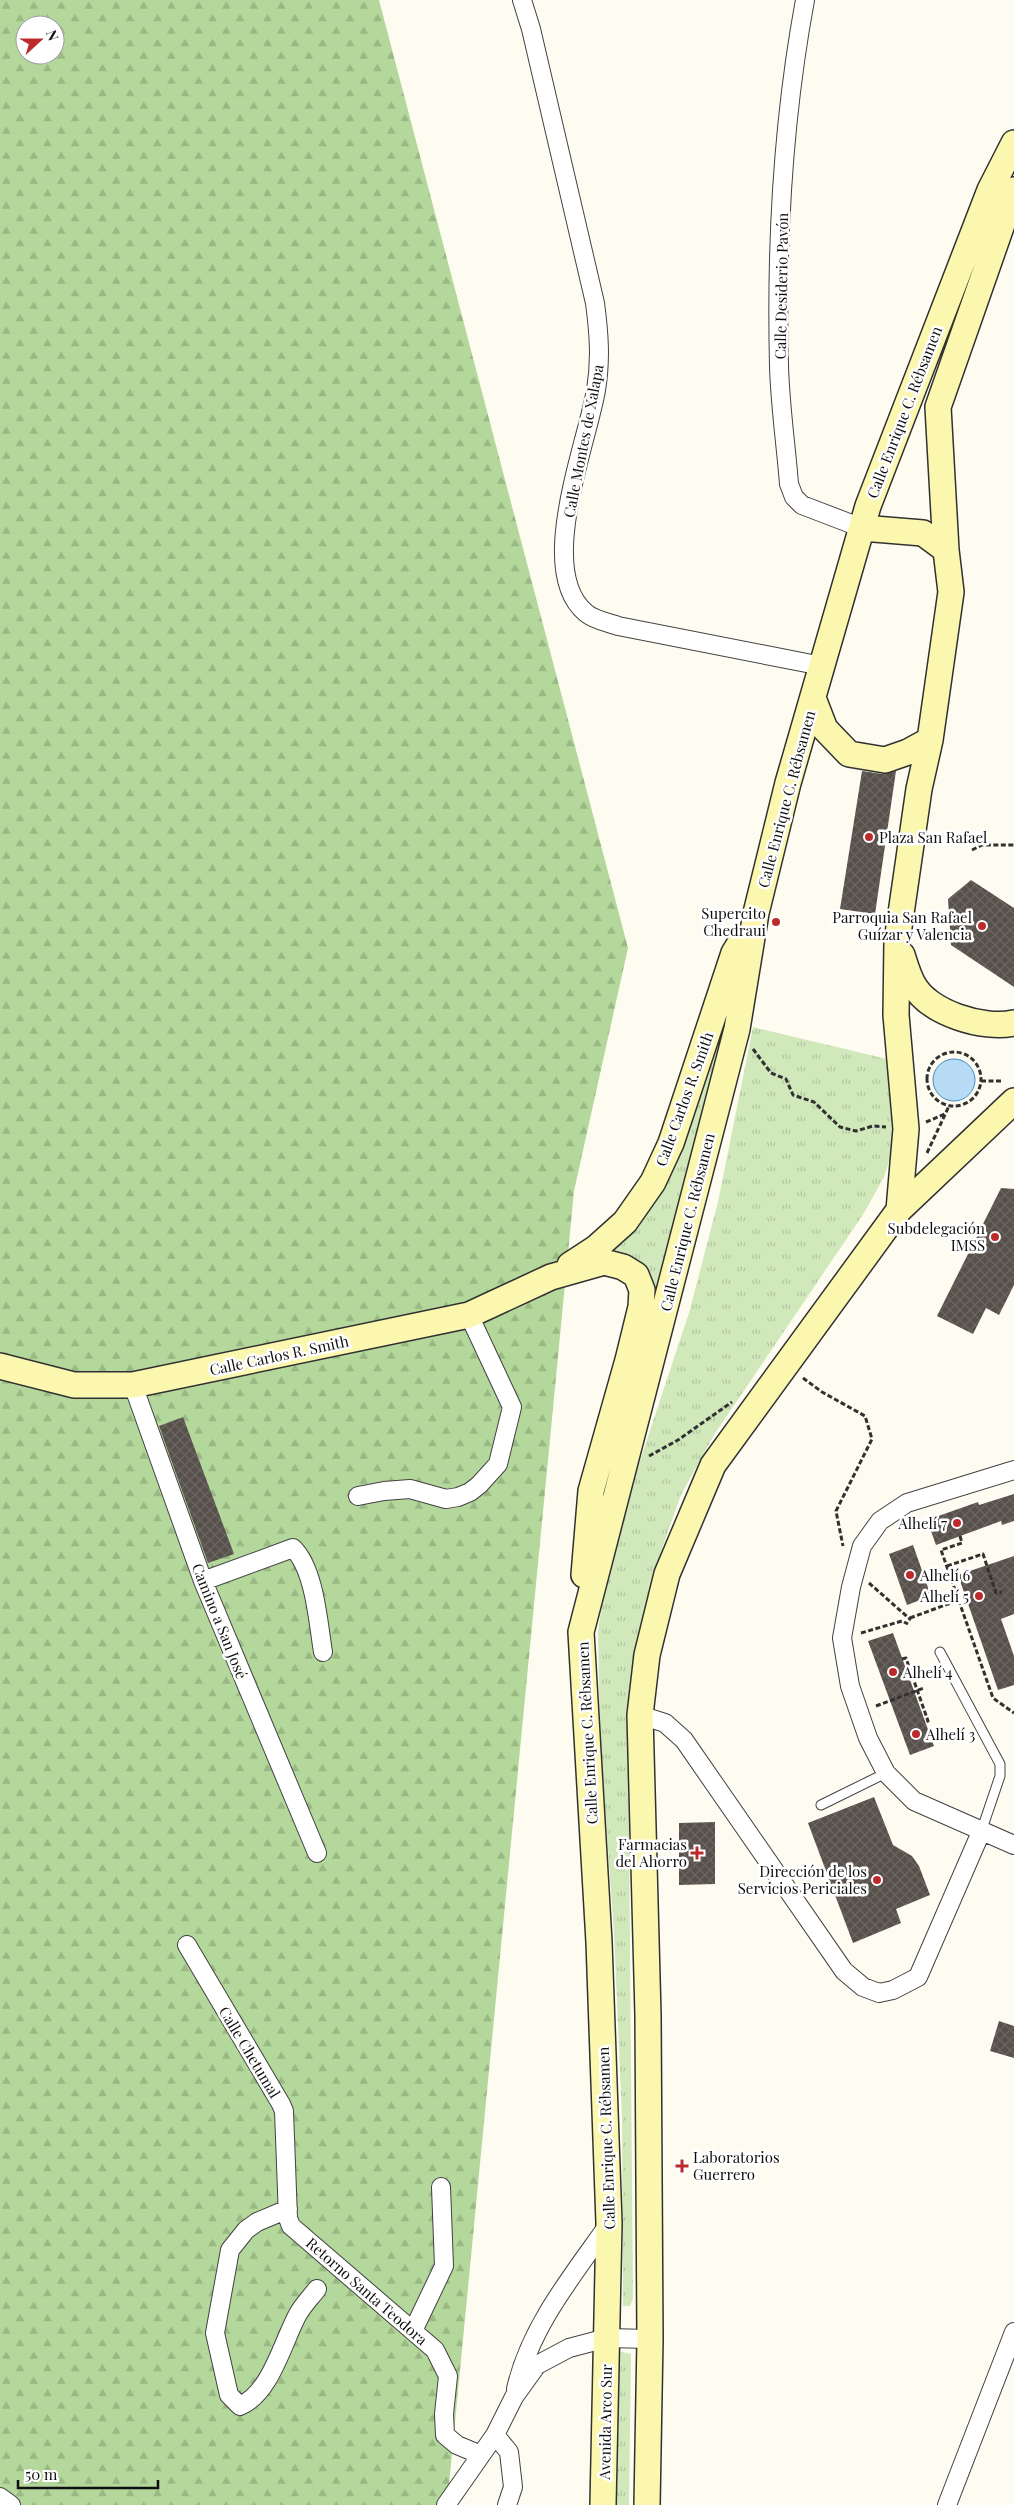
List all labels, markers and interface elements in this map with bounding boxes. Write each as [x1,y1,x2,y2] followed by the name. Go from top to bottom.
[15,15,65,65] north arrow
[42,27,63,43] text: N
[770,212,792,360] street label: Calle Desiderio Pavón
[862,323,946,501] street label: Calle Enrique C. Rébsamen
[558,362,608,519] street label: Calle Montes de Xalapa
[753,708,819,890] street label: Calle Enrique C. Rébsamen
[879,827,987,847] place label: Plaza San Rafael
[863,831,875,843] marker: Plaza San Rafael
[701,903,767,940] place label: Supercito Chedraui
[832,907,973,944] place label: Parroquia San Rafael Guízar y Valencia
[770,916,782,928] marker: Supercito Chedraui
[976,920,988,932] marker: Parroquia San Rafael Guízar y Valencia
[650,1029,718,1169] street label: Calle Carlos R. Smith
[655,1131,719,1313] street label: Calle Enrique C. Rébsamen
[888,1218,985,1255] place label: Subdelegación IMSS
[989,1231,1001,1243] marker: Subdelegación IMSS
[208,1330,351,1380] street label: Calle Carlos R. Smith
[897,1513,947,1533] place label: Alhelí 7
[951,1517,963,1529] marker: Alhelí 7
[188,1560,252,1682] street label: Camino a San José
[919,1565,971,1585] place label: Alhelí 6
[904,1569,916,1581] marker: Alhelí 6
[919,1586,969,1606] place label: Alhelí 5
[973,1590,985,1602] marker: Alhelí 5
[572,1641,602,1825] street label: Calle Enrique C. Rébsamen
[902,1662,953,1682] place label: Alhelí 4
[887,1666,899,1678] marker: Alhelí 4
[925,1724,976,1744] place label: Alhelí 3
[910,1728,922,1740] marker: Alhelí 3
[615,1834,687,1871] place label: Farmacias del Ahorro
[691,1847,703,1859] marker: Farmacias del Ahorro
[738,1861,867,1898] place label: Dirección de los Servicios Periciales
[871,1874,883,1886] marker: Dirección de los Servicios Periciales
[215,2003,285,2101] street label: Calle Chetumal
[593,2046,619,2230] street label: Calle Enrique C. Rébsamen
[693,2147,780,2184] place label: Laboratorios Guerrero
[675,2159,689,2173] marker: Laboratorios Guerrero
[302,2233,432,2350] street label: Retorno Santa Teodora
[594,2364,616,2481] street label: Avenida Arco Sur
[18,2458,158,2490] scale bar
[25,2464,58,2484] text: 50 m

